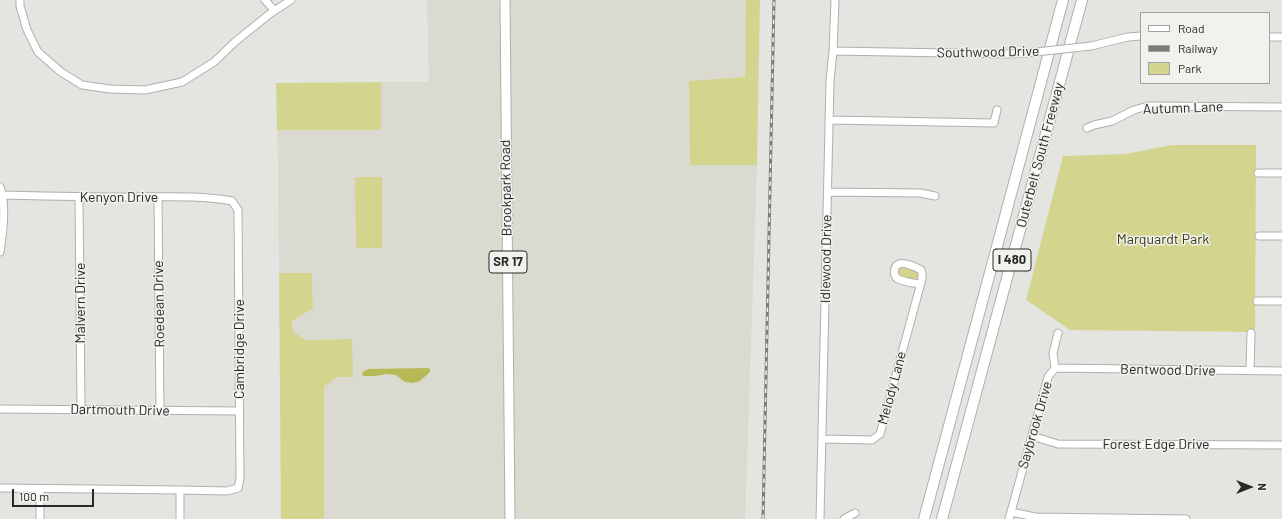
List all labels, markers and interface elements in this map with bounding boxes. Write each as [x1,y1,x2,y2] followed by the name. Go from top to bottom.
[1140,12,1270,84] legend
[1178,21,1205,35] text: Road
[1178,41,1217,55] text: Railway
[937,43,1039,61] street label: Southwood Drive
[1178,61,1202,75] text: Park
[1013,81,1067,229] street label: Outerbelt South Freeway
[1142,98,1224,118] street label: Autumn Lane
[497,139,515,237] street label: Brookpark Road
[80,189,158,205] street label: Kenyon Drive
[817,215,835,303] street label: Idlewood Drive
[1117,231,1209,247] park label: Marquardt Park
[993,249,1031,271] road number: I 480
[489,251,527,273] road number: SR 17
[150,260,168,348] street label: Roedean Drive
[72,263,88,343] street label: Malvern Drive
[231,299,247,399] street label: Cambridge Drive
[874,349,910,427] street label: Melody Lane
[1120,361,1216,379] street label: Bentwood Drive
[1014,379,1056,471] street label: Saybrook Drive
[70,401,170,419] street label: Dartmouth Drive
[1102,436,1210,452] street label: Forest Edge Drive
[1230,467,1270,507] north arrow
[14,481,96,507] scale bar
[1256,483,1269,491] text: N
[19,489,49,503] text: 100 m

